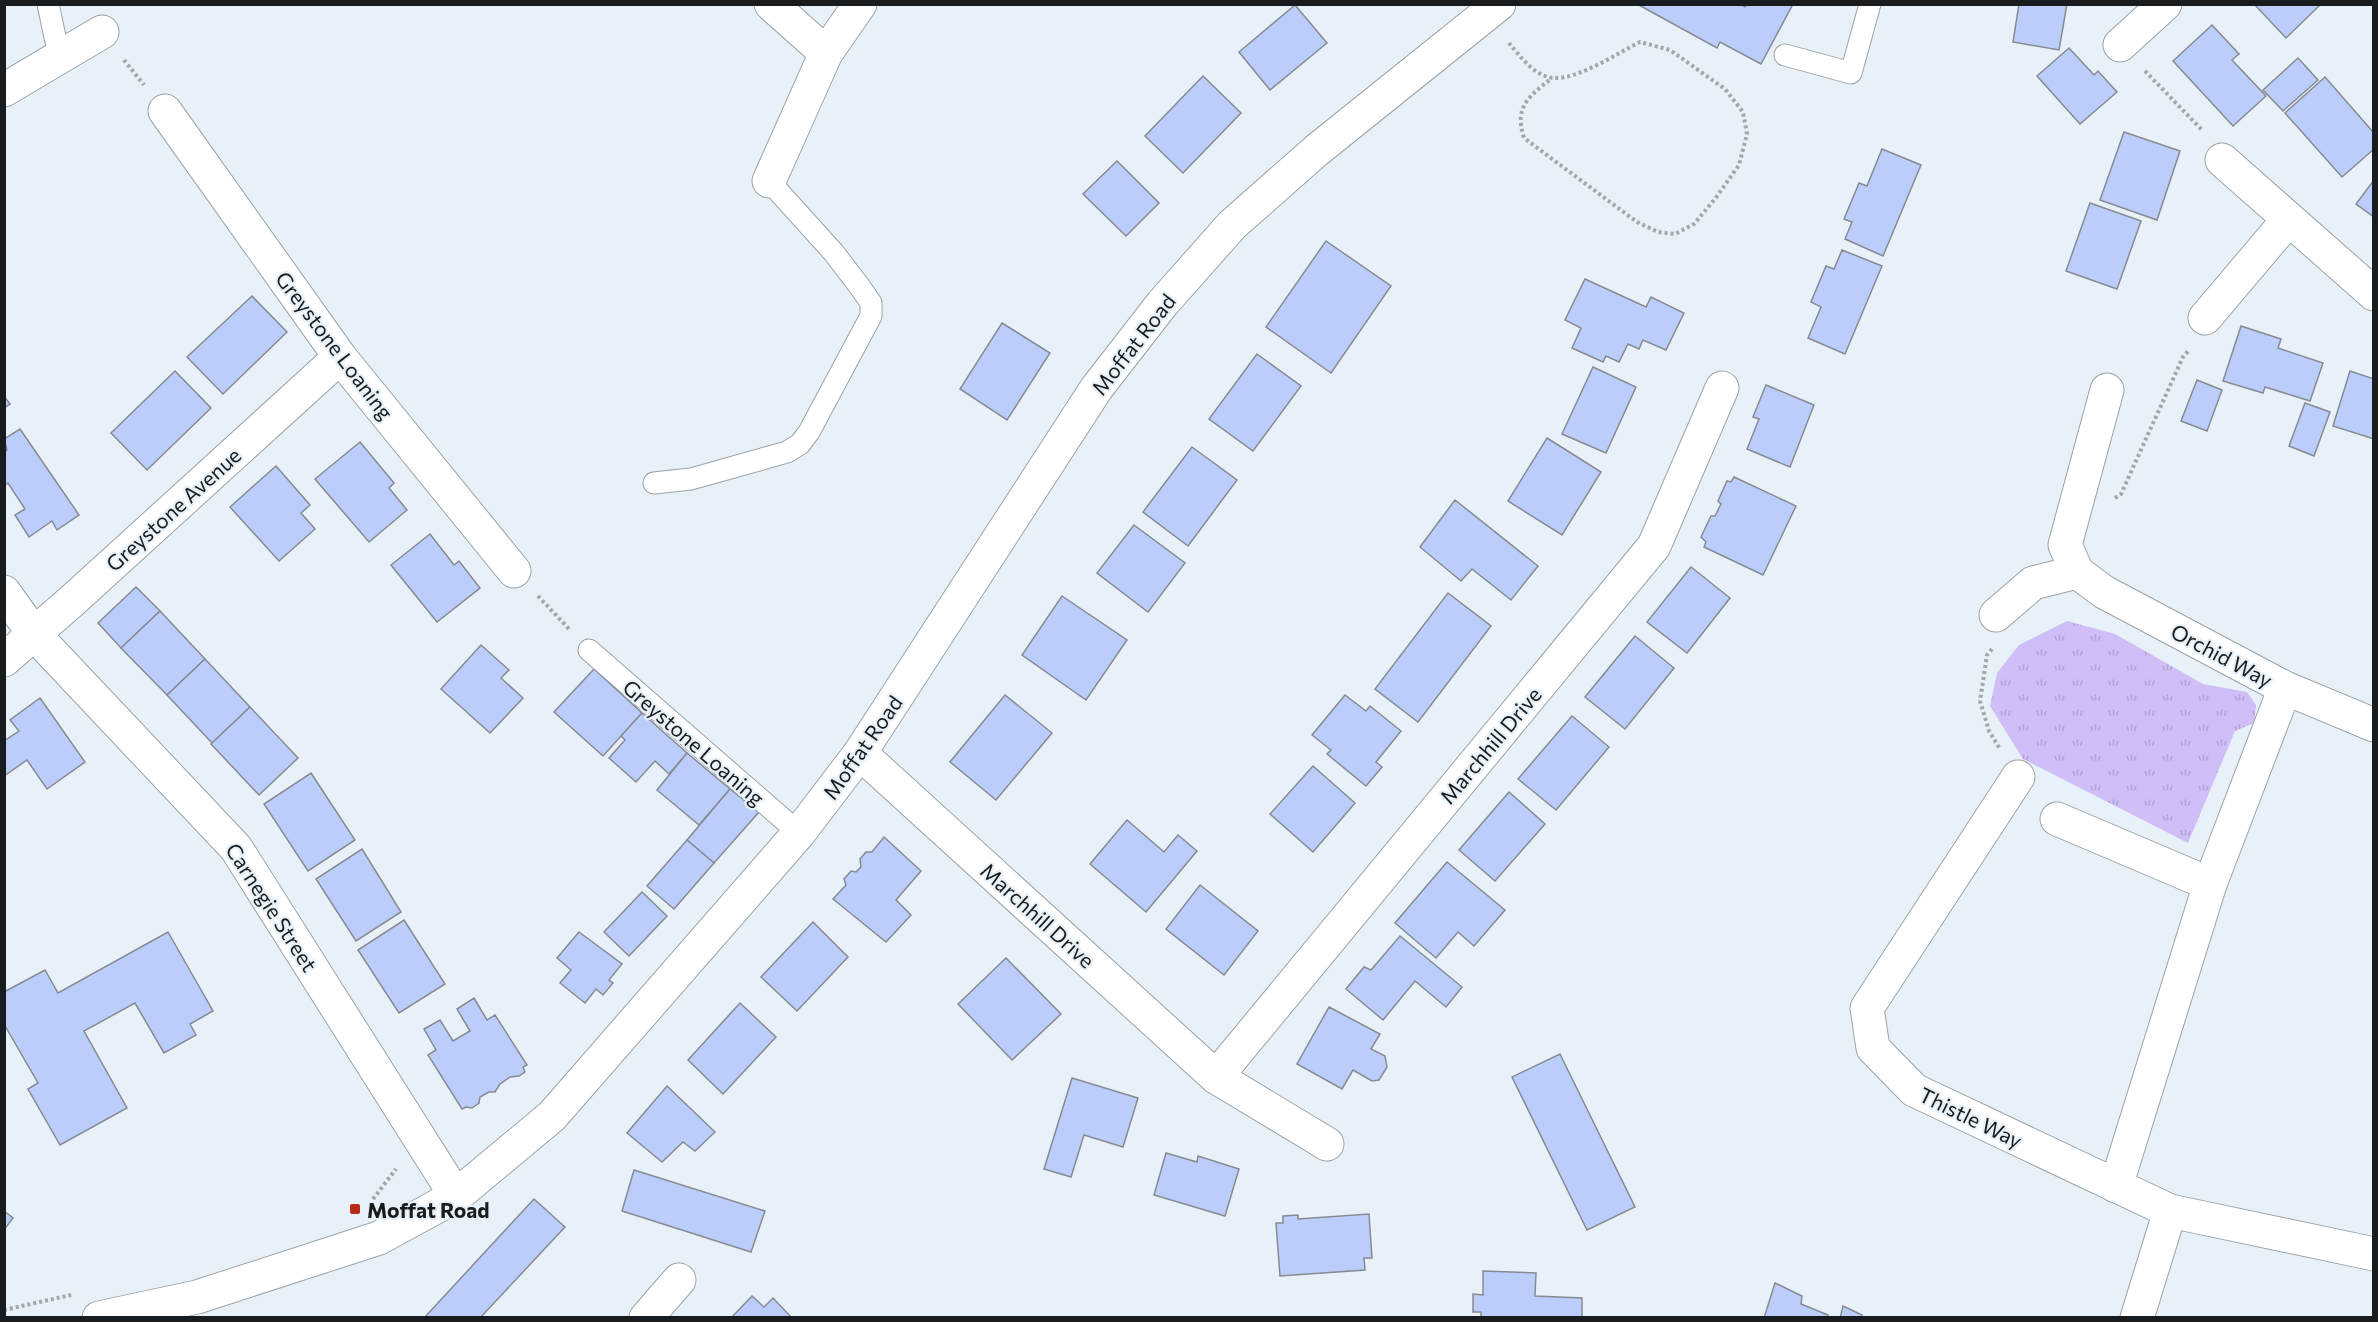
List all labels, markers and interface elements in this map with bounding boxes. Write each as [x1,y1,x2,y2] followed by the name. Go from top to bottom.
[271,266,399,424] street label: Greystone Loaning
[1086,289,1180,399] street label: Moffat Road
[100,442,246,576] street label: Greystone Avenue
[2167,618,2277,692] street label: Orchid Way
[618,674,770,810] street label: Greystone Loaning
[1434,682,1546,808] street label: Marchhill Drive
[817,690,907,804] street label: Moffat Road
[221,838,323,976] street label: Carnegie Street
[976,857,1100,973] street label: Marchhill Drive
[1915,1081,2027,1153] street label: Thistle Way
[367,1197,490,1222] place label: Moffat Road
[348,1202,362,1216] marker: Moffat Road

